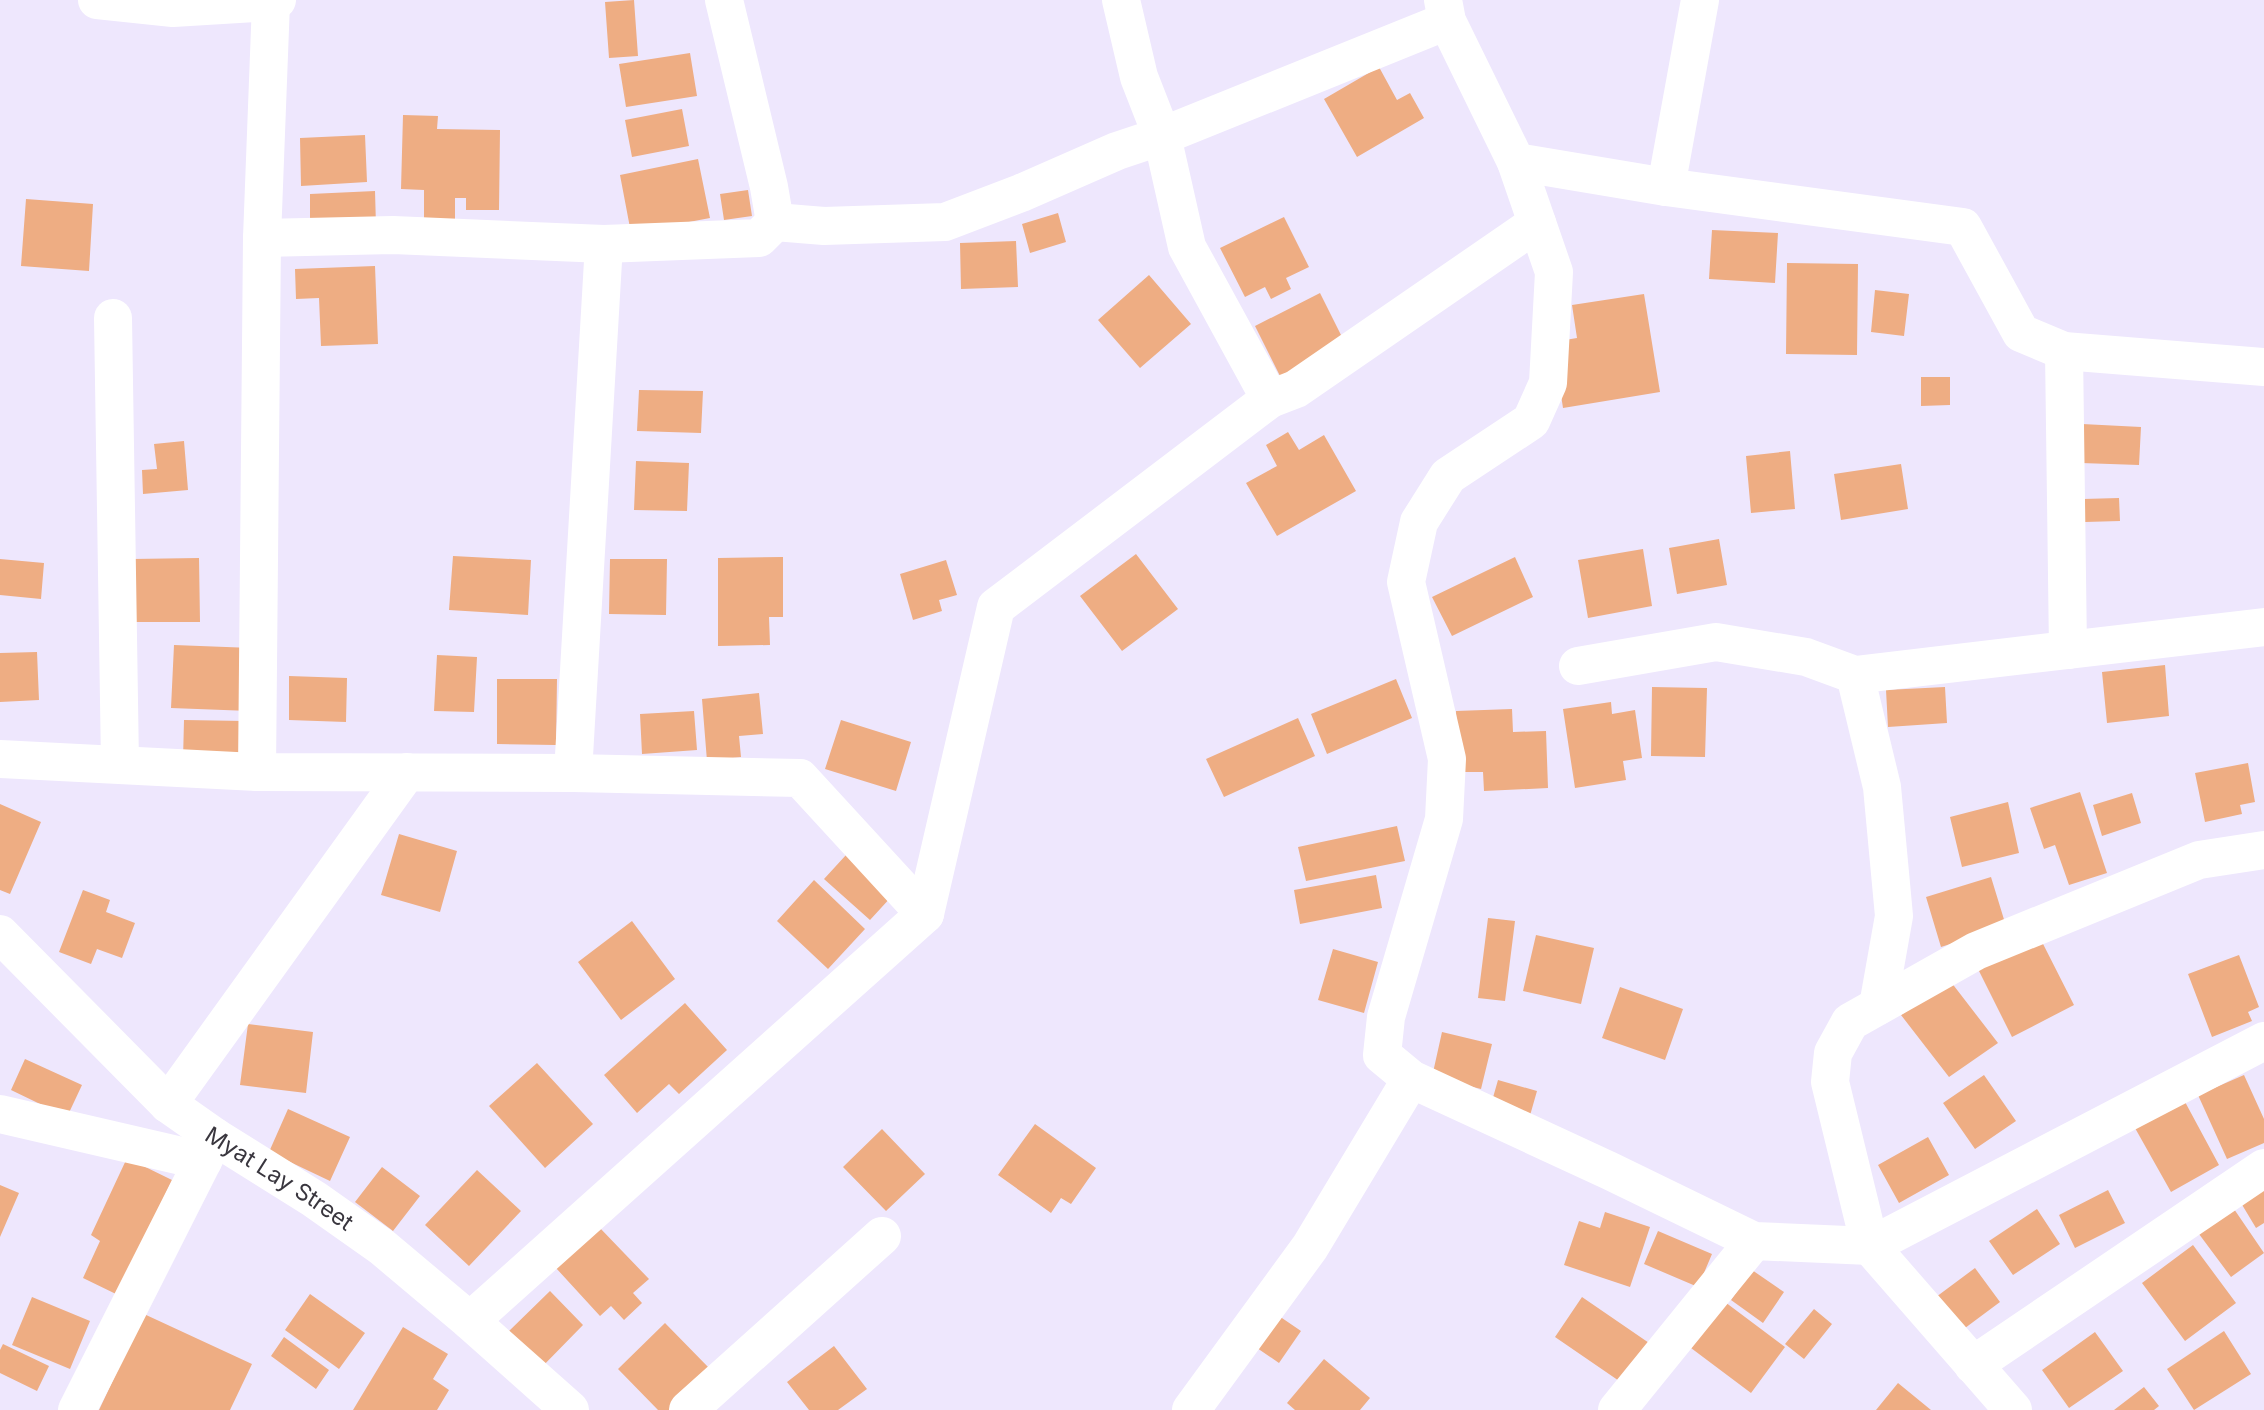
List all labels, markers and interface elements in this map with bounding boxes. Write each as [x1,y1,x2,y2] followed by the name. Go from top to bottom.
[200,1121,359,1237] street label: Myat Lay Street

